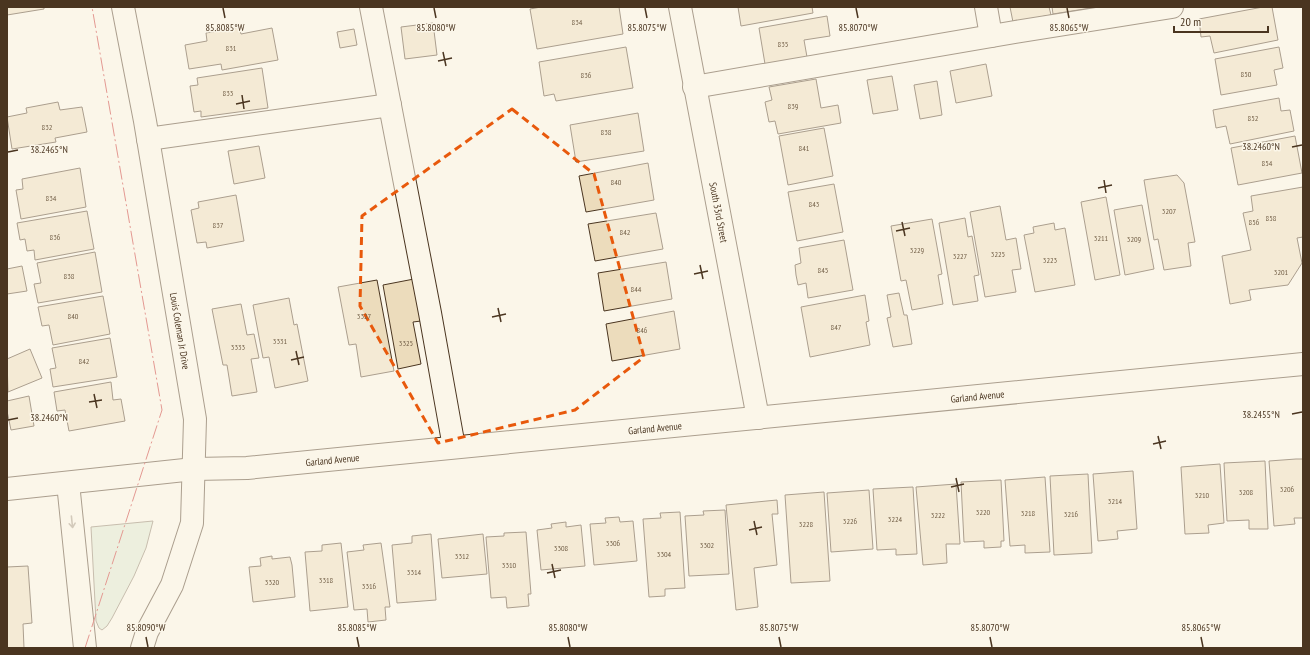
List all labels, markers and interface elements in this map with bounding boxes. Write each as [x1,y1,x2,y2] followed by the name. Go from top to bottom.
[1174,8,1268,34] scale bar
[1180,14,1201,29] text: 20 m
[572,17,583,27] house number: 834
[206,21,245,34] text: 85.8085°W
[417,21,456,34] text: 85.8080°W
[628,21,667,34] text: 85.8075°W
[839,21,878,34] text: 85.8070°W
[1050,21,1089,34] text: 85.8065°W
[778,39,788,49] house number: 835
[226,43,237,53] house number: 831
[1241,69,1252,79] house number: 850
[581,70,592,80] house number: 836
[223,88,234,98] house number: 833
[788,101,799,111] house number: 839
[1248,113,1259,123] house number: 852
[42,122,53,132] house number: 832
[601,127,612,137] house number: 838
[1242,140,1280,153] text: 38.2460°N
[30,143,68,156] text: 38.2465°N
[799,143,810,153] house number: 841
[1262,158,1273,168] house number: 854
[611,177,622,187] house number: 840
[707,181,731,244] street label: South 33rd Street
[46,193,57,203] house number: 834
[809,199,820,209] house number: 843
[1162,206,1177,216] house number: 3207
[1266,213,1277,223] house number: 858
[1249,217,1260,227] house number: 856
[213,220,224,230] house number: 837
[620,227,631,237] house number: 842
[50,232,61,242] house number: 836
[1094,233,1109,243] house number: 3211
[1127,234,1142,244] house number: 3209
[910,245,925,255] house number: 3229
[991,249,1005,259] house number: 3225
[953,251,968,261] house number: 3227
[1043,255,1058,265] house number: 3223
[818,265,828,275] house number: 845
[1274,267,1289,277] house number: 3201
[64,271,75,281] house number: 838
[631,284,642,294] house number: 844
[167,292,193,370] street label: Louis Coleman Jr Drive
[68,311,79,321] house number: 840
[357,311,372,321] house number: 3327
[831,322,842,332] house number: 847
[637,325,648,335] house number: 846
[273,336,288,346] house number: 3331
[399,338,413,348] house number: 3325
[231,342,246,352] house number: 3333
[79,356,90,366] house number: 842
[950,387,1005,405] street label: Garland Avenue
[1242,408,1280,421] text: 38.2455°N
[30,411,68,424] text: 38.2460°N
[627,419,682,437] street label: Garland Avenue
[305,450,360,469] street label: Garland Avenue
[1280,484,1295,494] house number: 3206
[1239,487,1254,497] house number: 3208
[1195,490,1210,500] house number: 3210
[1108,496,1123,506] house number: 3214
[976,507,991,517] house number: 3220
[1021,508,1036,518] house number: 3218
[1064,509,1079,519] house number: 3216
[931,510,946,520] house number: 3222
[888,514,903,524] house number: 3224
[68,515,76,528] one-way arrow
[843,516,858,526] house number: 3226
[799,519,814,529] house number: 3228
[606,538,621,548] house number: 3306
[700,540,715,550] house number: 3302
[554,543,569,553] house number: 3308
[657,549,672,559] house number: 3304
[455,551,470,561] house number: 3312
[502,560,517,570] house number: 3310
[407,567,422,577] house number: 3314
[319,575,334,585] house number: 3318
[265,577,280,587] house number: 3320
[362,581,377,591] house number: 3316
[127,621,166,634] text: 85.8090°W
[338,621,377,634] text: 85.8085°W
[549,621,588,634] text: 85.8080°W
[760,621,799,634] text: 85.8075°W
[971,621,1010,634] text: 85.8070°W
[1182,621,1221,634] text: 85.8065°W

